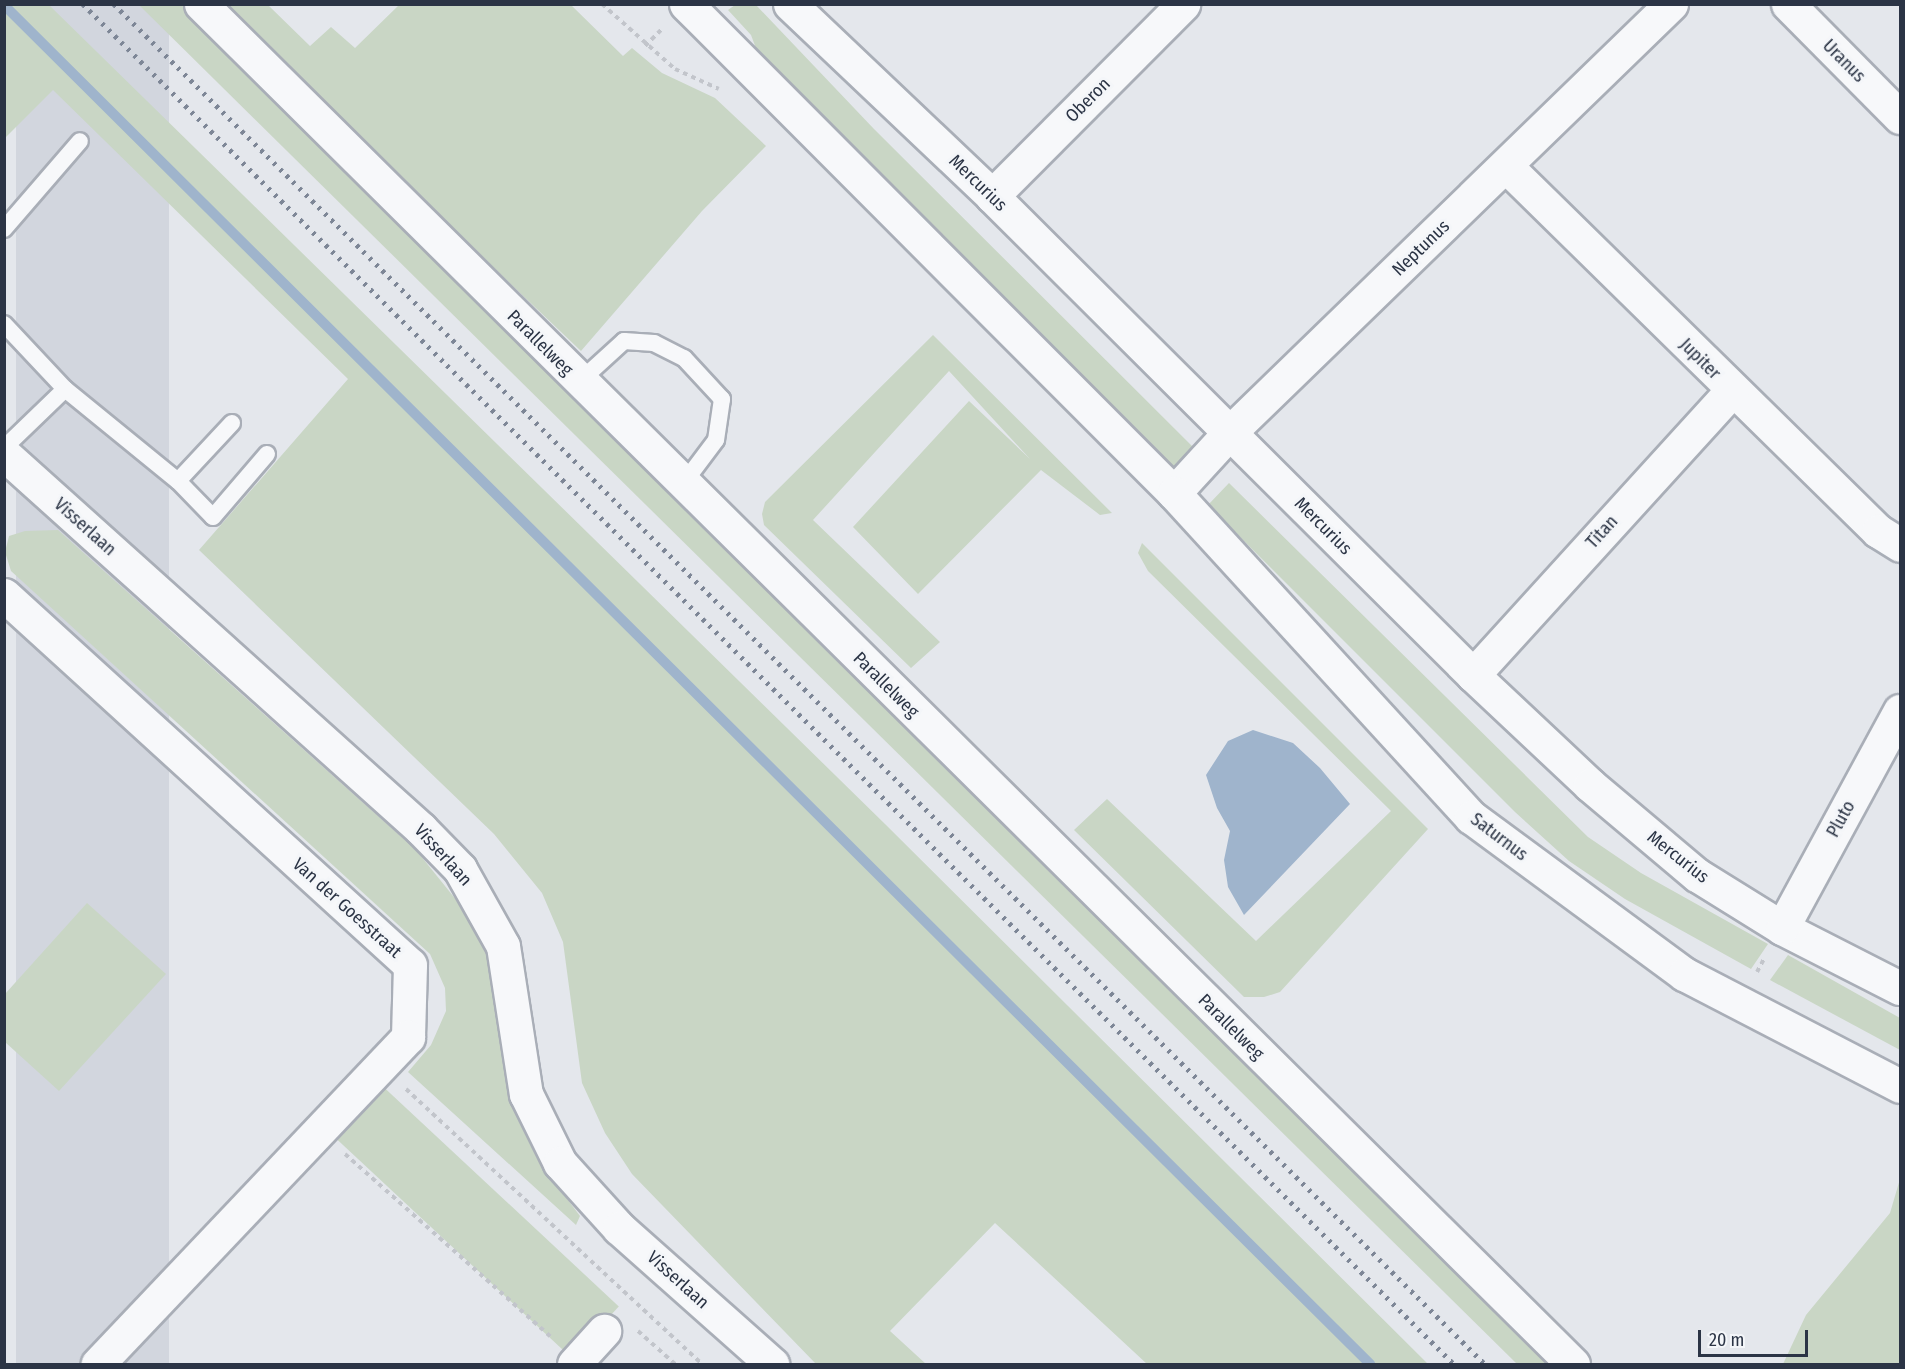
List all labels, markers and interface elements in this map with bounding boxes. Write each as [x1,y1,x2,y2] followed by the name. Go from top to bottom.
[1818,35,1870,87] street label: Uranus
[1061,73,1115,127] street label: Oberon
[944,150,1012,216] street label: Mercurius
[1388,215,1454,281] street label: Neptunus
[503,306,577,380] street label: Parallelweg
[1675,334,1725,384] street label: Jupiter
[1290,493,1356,559] street label: Mercurius
[50,494,120,560] street label: Visserlaan
[1582,511,1622,553] street label: Titan
[849,648,923,722] street label: Parallelweg
[1822,797,1860,841] street label: Pluto
[1466,809,1532,865] street label: Saturnus
[410,820,476,890] street label: Visserlaan
[1643,826,1713,888] street label: Mercurius
[288,853,406,963] street label: Van der Goesstraat
[1194,990,1268,1064] street label: Parallelweg
[643,1247,713,1313] street label: Visserlaan
[1701,1318,1810,1356] scale bar
[1709,1329,1744,1351] text: 20 m

